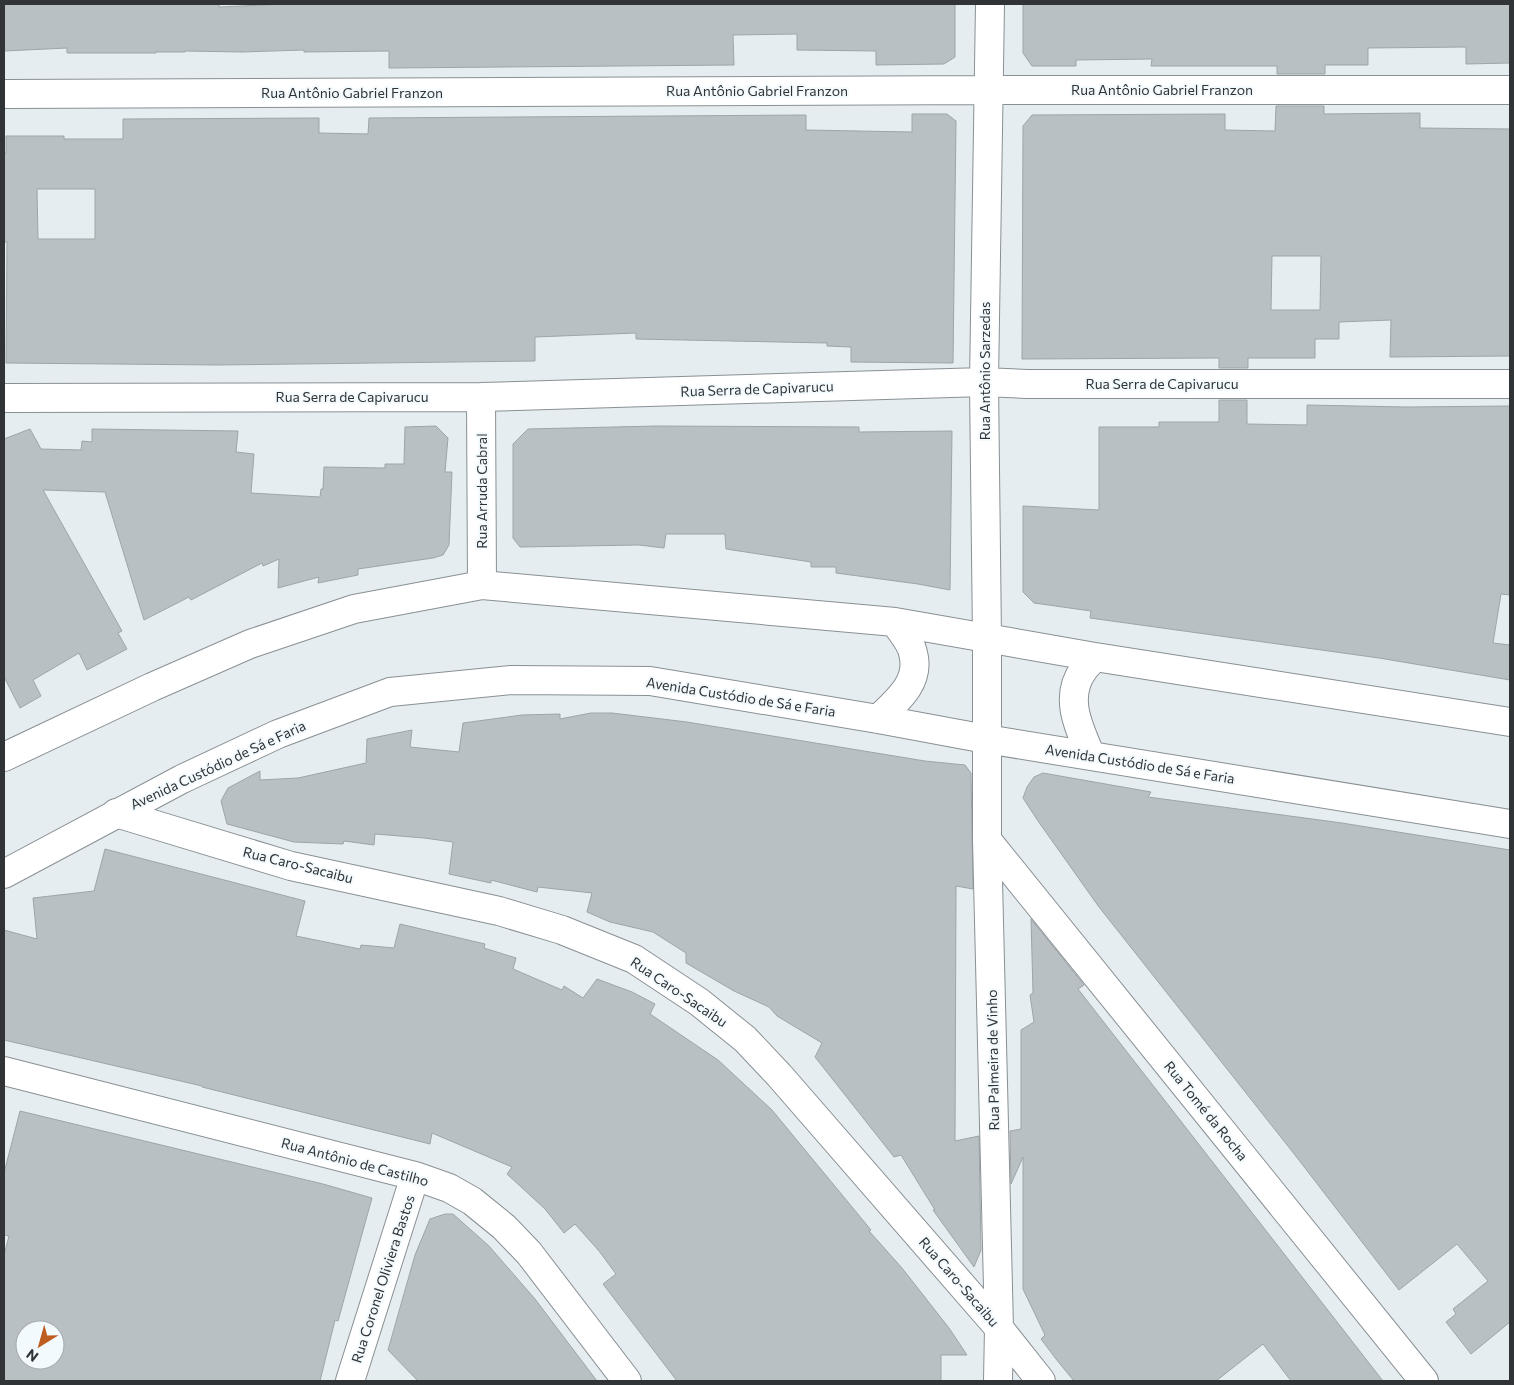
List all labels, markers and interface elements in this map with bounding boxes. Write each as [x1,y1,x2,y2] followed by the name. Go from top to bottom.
[1071,81,1253,98] street label: Rua Antônio Gabriel Franzon
[666,82,848,99] street label: Rua Antônio Gabriel Franzon
[261,84,443,101] street label: Rua Antônio Gabriel Franzon
[976,302,993,440] street label: Rua Antônio Sarzedas
[1085,375,1239,392] street label: Rua Serra de Capivarucu
[680,377,834,400] street label: Rua Serra de Capivarucu
[275,388,429,405] street label: Rua Serra de Capivarucu
[473,433,490,549] street label: Rua Arruda Cabral
[645,673,837,720] street label: Avenida Custódio de Sá e Faria
[127,716,308,813] street label: Avenida Custódio de Sá e Faria
[1044,740,1236,787] street label: Avenida Custódio de Sá e Faria
[241,843,355,886] street label: Rua Caro-Sacaibu
[628,953,731,1030] street label: Rua Caro-Sacaibu
[983,989,1002,1131] street label: Rua Palmeira de Vinho
[1161,1057,1252,1164] street label: Rua Tomé da Rocha
[279,1134,431,1189] street label: Rua Antônio de Castilho
[347,1193,418,1365] street label: Rua Coronel Oliviera Bastos
[916,1233,1003,1330] street label: Rua Caro-Sacaibu
[15,1320,65,1370] north arrow
[23,1346,41,1366] text: N

